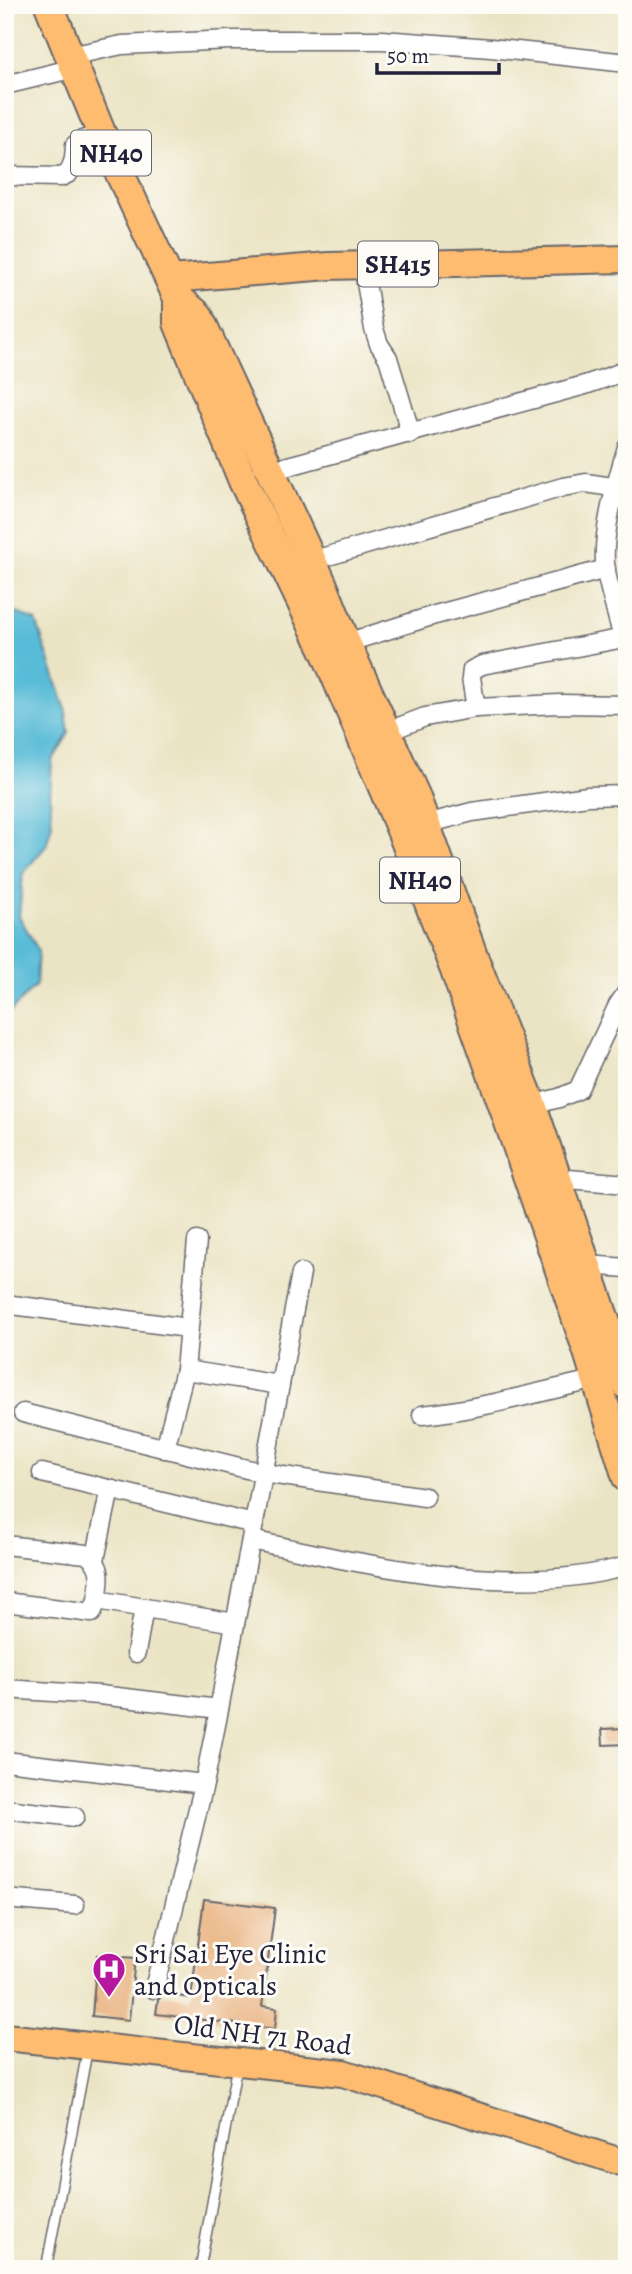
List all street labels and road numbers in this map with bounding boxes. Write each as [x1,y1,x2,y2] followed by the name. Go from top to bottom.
[71,130,151,176] road number: NH40
[358,242,438,286] road number: SH415
[380,858,460,902] road number: NH40
[172,2005,355,2065] street label: Old NH 71 Road

